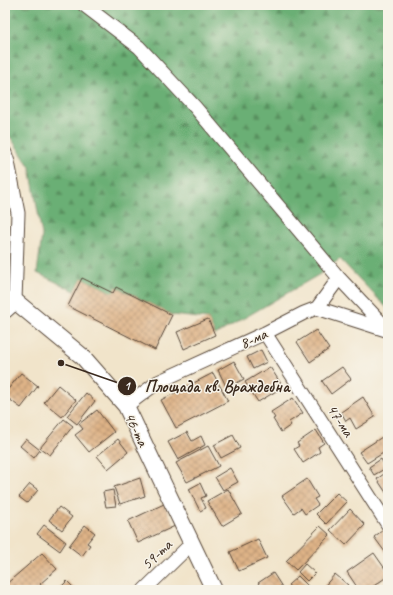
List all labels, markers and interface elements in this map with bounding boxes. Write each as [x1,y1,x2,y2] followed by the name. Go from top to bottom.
[237,324,271,354] street label: 8-ма
[117,372,298,401] callout: Площада кв. Враждебна
[145,376,291,397] text: Площада кв. Враждебна
[124,378,131,394] text: 1
[322,400,359,441] street label: 47-ма
[119,409,153,451] street label: 46-та
[137,535,177,574] street label: 59-та

